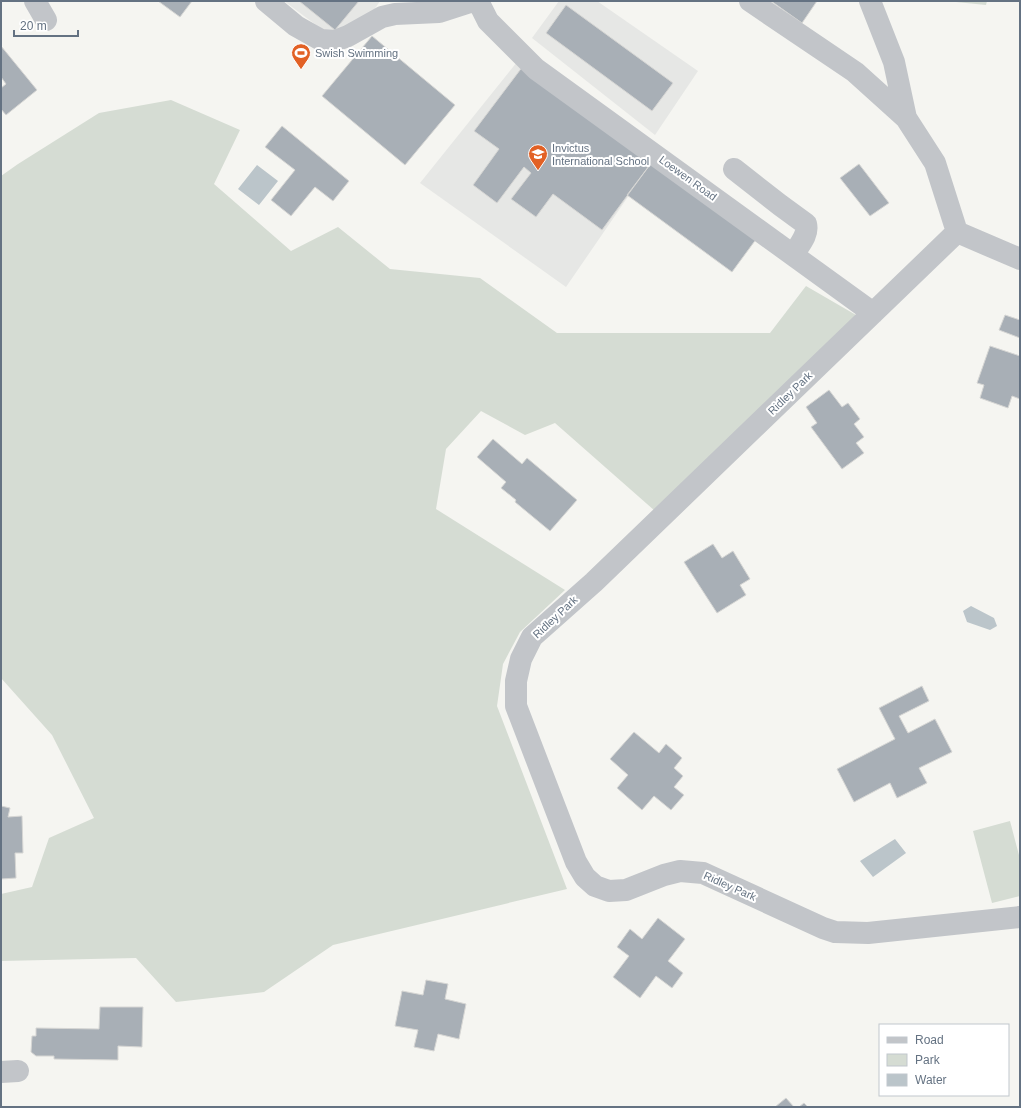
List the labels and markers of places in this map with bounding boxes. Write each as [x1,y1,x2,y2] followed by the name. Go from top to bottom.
[290,42,312,70] sports icon: Swish Swimming
[315,47,398,59] place label: Swish Swimming
[552,142,649,167] place label: Invictus International School
[527,143,549,171] school or university icon: Invictus International School

